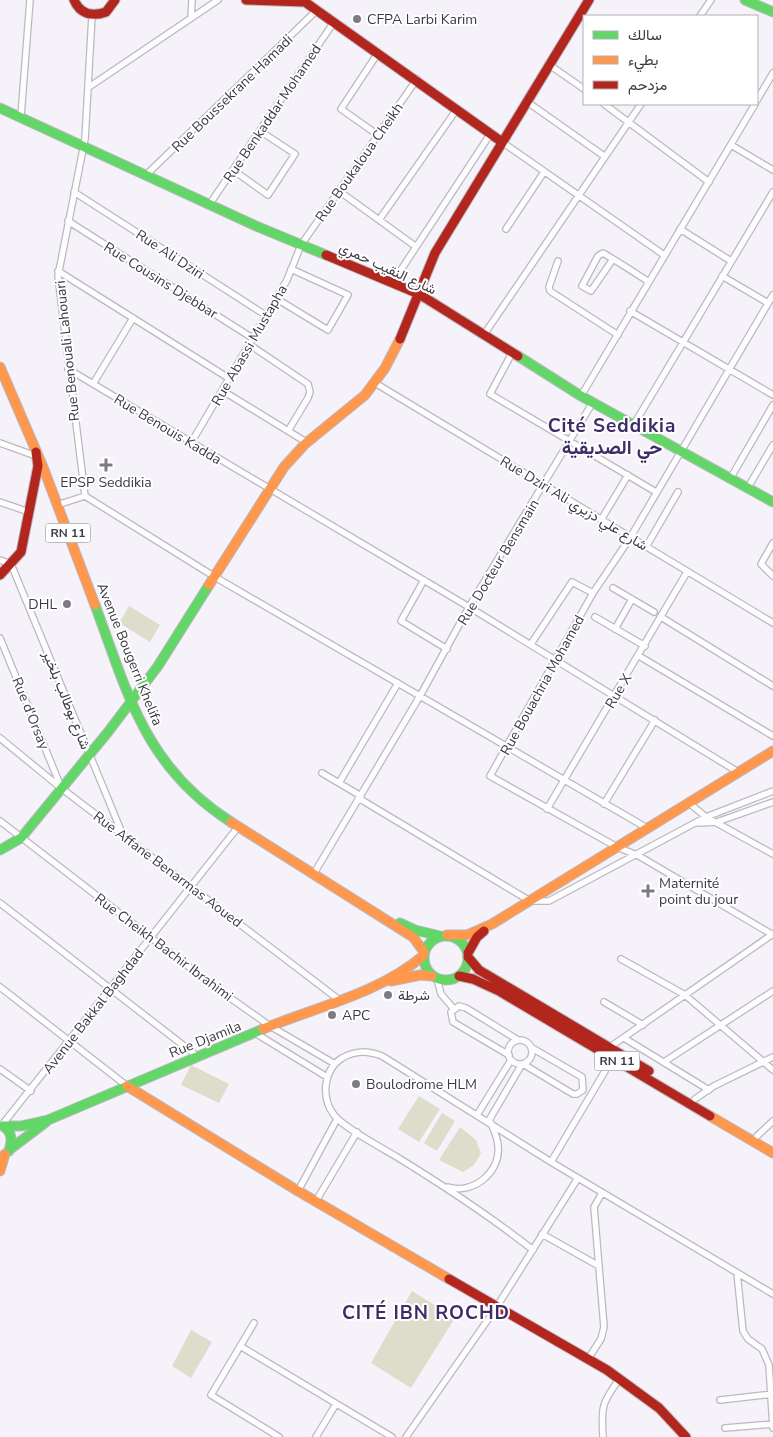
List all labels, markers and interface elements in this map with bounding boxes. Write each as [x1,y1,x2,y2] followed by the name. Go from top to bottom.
[367,10,477,29] place label: CFPA Larbi Karim
[351,13,363,25] marker: CFPA Larbi Karim
[583,15,758,105] legend
[628,25,662,45] text: سالك
[168,30,297,156] street label: Rue Boussekrane Hamadi
[219,41,326,186] street label: Rue Benkaddar Mohamed
[628,50,658,73] text: بطيء
[628,75,667,95] text: مزدحم
[311,99,408,226] street label: Rue Boukaloua Cheikh
[132,225,208,284] street label: Rue Ali Dziri
[100,238,221,323] street label: Rue Cousins Djebbar
[335,238,439,301] street label: شارع النقيب حمري
[51,280,84,422] street label: Rue Benouali Lahouari
[207,281,292,409] street label: Rue Abassi Mustapha
[110,390,225,469] street label: Rue Benouis Kadda
[548,413,676,464] district label: Cité Seddikia حي الصديقية
[495,452,651,557] street label: Rue Dziri Ali شارع علي دزيري
[99,458,113,472] marker: EPSP Seddikia
[60,473,152,492] place label: EPSP Seddikia
[453,496,544,629] street label: Rue Docteur Bensmain
[46,524,90,542] road number: RN 11
[92,580,167,728] street label: Avenue Bougerri Khelifa
[28,595,57,614] place label: DHL
[61,598,73,610] marker: DHL
[496,612,589,759] street label: Rue Bouachria Mohamed
[37,647,95,753] street label: شارع بوطالب بلخير
[601,670,636,712] street label: Rue X
[7,674,54,753] street label: Rue d'Orsay
[89,807,246,932] street label: Rue Affane Benarmas Aoued
[659,874,738,909] place label: Maternité point du jour
[641,884,655,898] marker: Maternité point du jour
[91,889,237,1006] street label: Rue Cheikh Bachir Ibrahimi
[38,945,148,1078] street label: Avenue Bakkal Baghdad
[398,986,430,1005] place label: شرطة
[382,989,394,1001] marker: شرطة
[342,1006,370,1025] place label: APC
[326,1009,338,1021] marker: APC
[166,1016,244,1063] street label: Rue Djamila
[594,1052,640,1070] road number: RN 11
[366,1075,477,1094] place label: Boulodrome HLM
[350,1078,362,1090] marker: Boulodrome HLM
[342,1300,510,1326] district label: CITÉ IBN ROCHD

